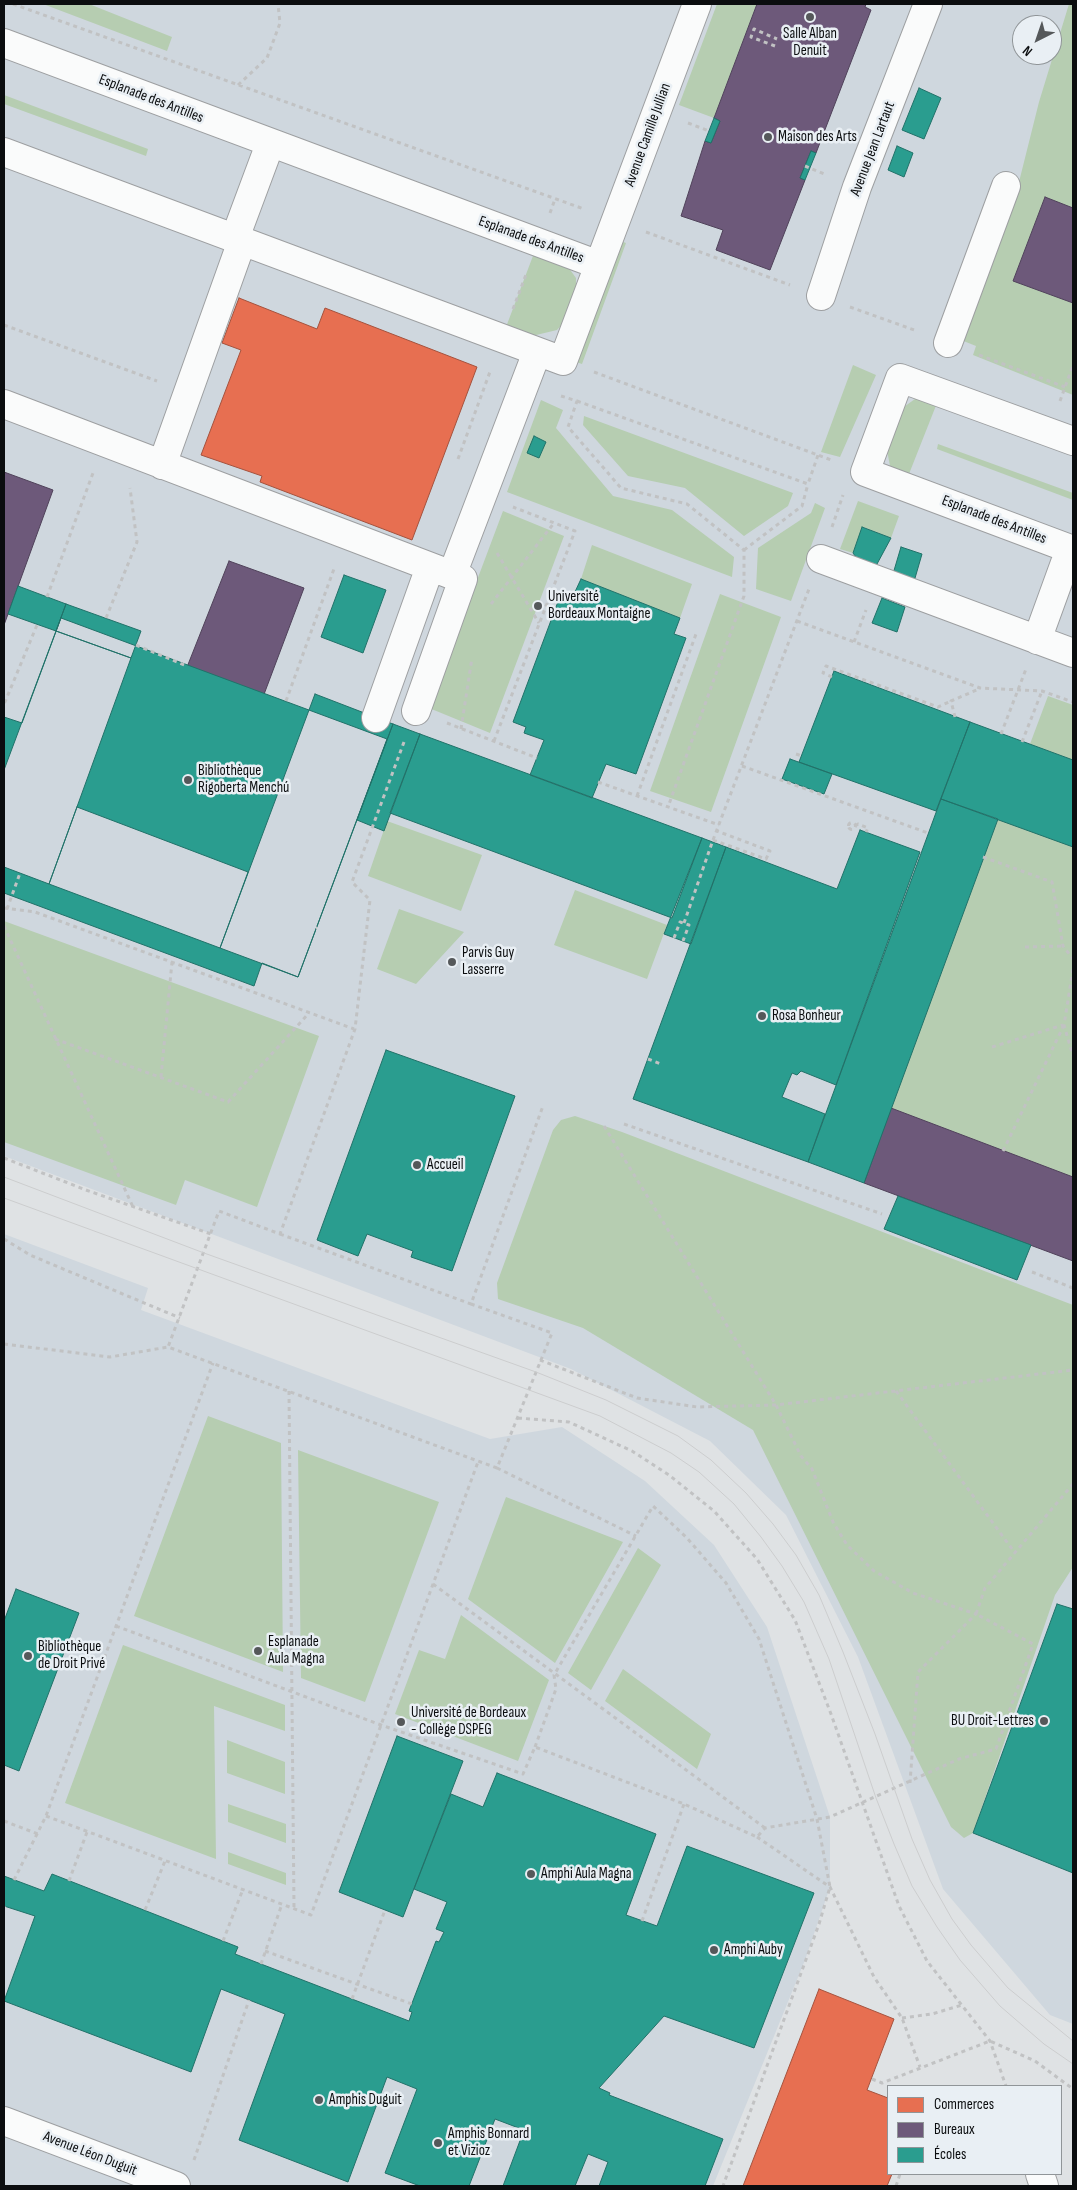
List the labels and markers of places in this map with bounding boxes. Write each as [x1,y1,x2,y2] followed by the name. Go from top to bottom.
[804,11,816,23] marker: Salle Alban Denuit
[783,25,837,60] place label: Salle Alban Denuit
[778,128,857,146] place label: Maison des Arts
[762,131,774,143] marker: Maison des Arts
[548,588,650,623] place label: Université Bordeaux Montaigne
[532,600,544,612] marker: Université Bordeaux Montaigne
[198,762,289,797] place label: Bibliothèque Rigoberta Menchú
[182,774,194,786] marker: Bibliothèque Rigoberta Menchú
[462,944,514,979] place label: Parvis Guy Lasserre
[446,956,458,968] marker: Parvis Guy Lasserre
[772,1007,841,1025] place label: Rosa Bonheur
[756,1010,768,1022] marker: Rosa Bonheur
[427,1156,463,1174] place label: Accueil
[411,1159,423,1171] marker: Accueil
[268,1633,325,1668] place label: Esplanade Aula Magna
[38,1638,105,1673] place label: Bibliothèque de Droit Privé
[252,1645,264,1657] marker: Esplanade Aula Magna
[22,1650,34,1662] marker: Bibliothèque de Droit Privé
[411,1704,526,1739] place label: Université de Bordeaux - Collège DSPEG
[951,1712,1034,1730] place label: BU Droit-Lettres
[1038,1715,1050,1727] marker: BU Droit-Lettres
[395,1716,407,1728] marker: Université de Bordeaux - Collège DSPEG
[541,1865,632,1883] place label: Amphi Aula Magna
[525,1868,537,1880] marker: Amphi Aula Magna
[724,1941,783,1959] place label: Amphi Auby
[708,1944,720,1956] marker: Amphi Auby
[329,2091,402,2109] place label: Amphis Duguit
[313,2094,325,2106] marker: Amphis Duguit
[448,2125,529,2160] place label: Amphis Bonnard et Vizioz
[432,2137,444,2149] marker: Amphis Bonnard et Vizioz

